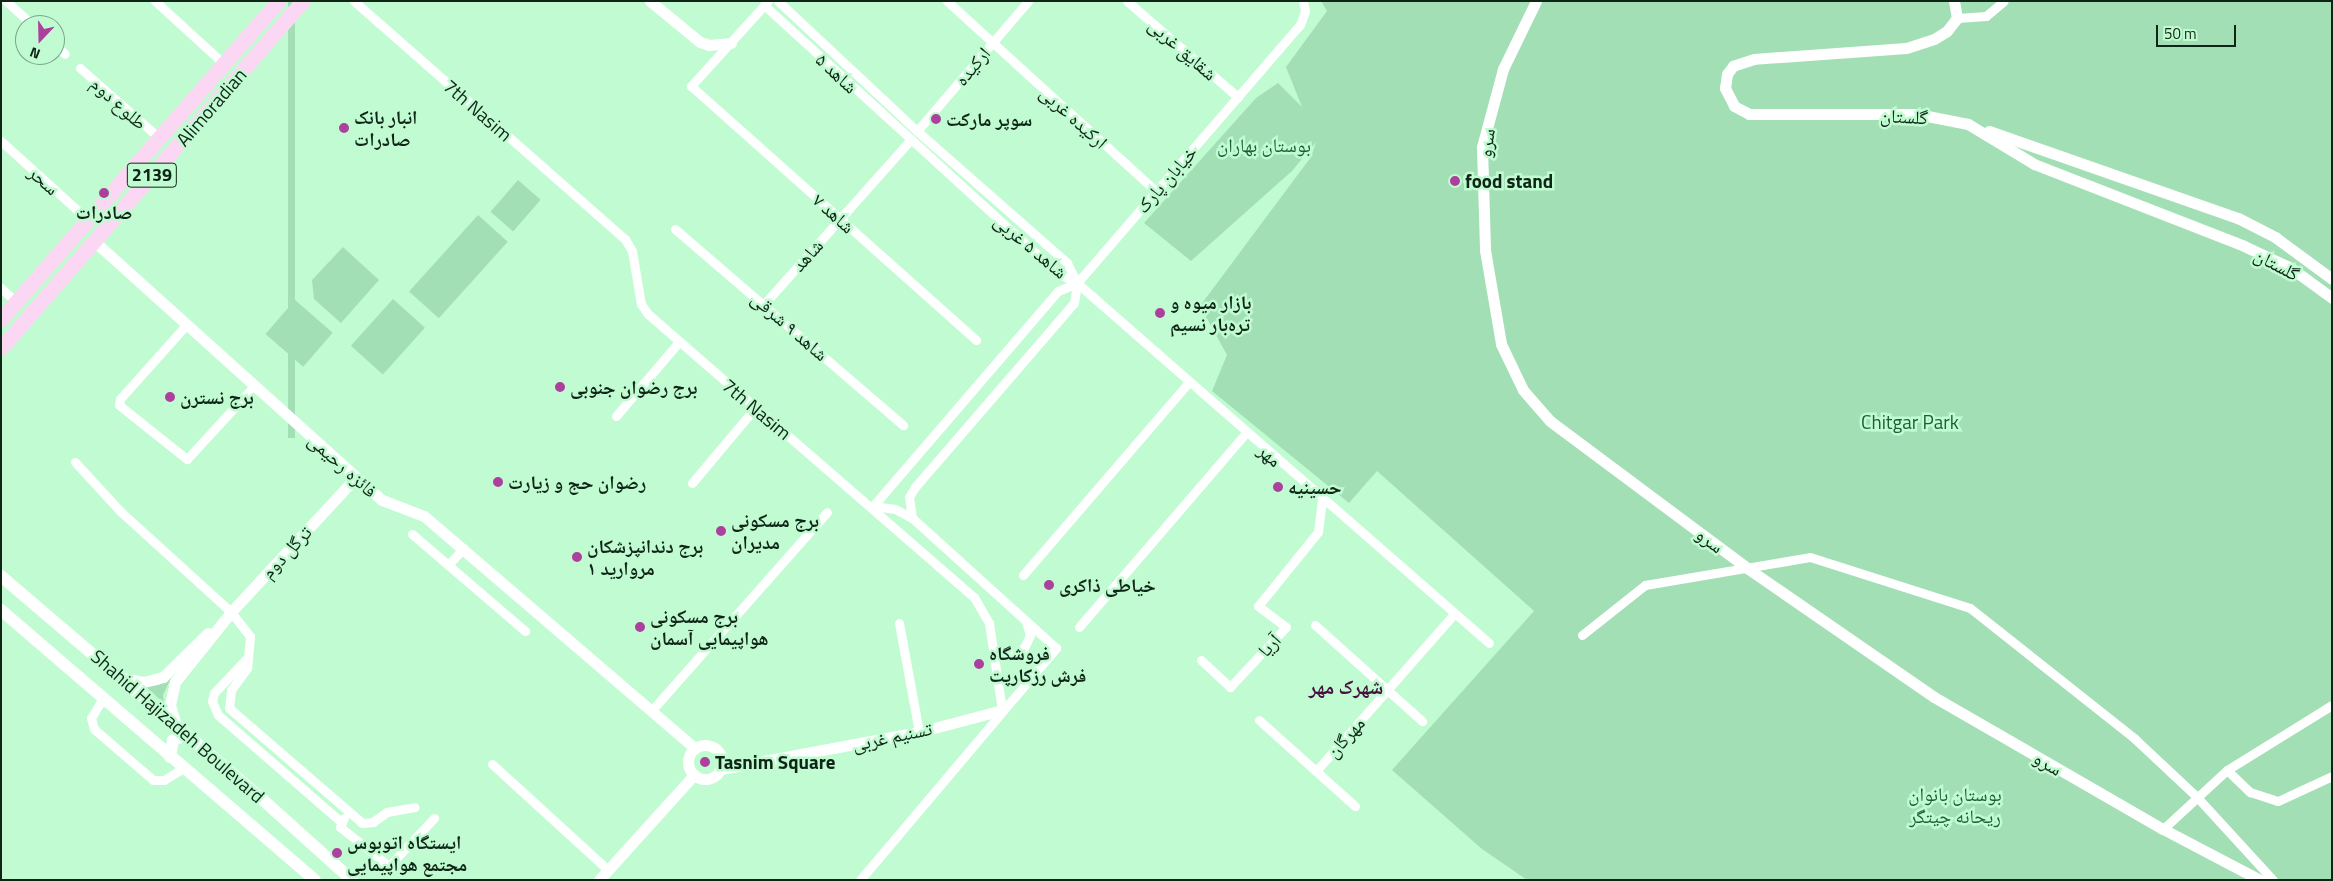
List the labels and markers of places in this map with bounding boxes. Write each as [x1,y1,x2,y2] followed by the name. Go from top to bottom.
[354,106,417,150] place label: انبار بانک صادرات
[946,108,1032,130] place label: سوپر مارکت
[930,113,942,125] marker: سوپر مارکت
[338,122,350,134] marker: انبار بانک صادرات
[1465,170,1553,192] place label: food stand
[1449,175,1461,187] marker: food stand
[98,187,110,199] marker: صادرات
[76,201,132,223] place label: صادرات
[1170,291,1251,335] place label: بازار میوه و تره‌بار نسیم
[1154,307,1166,319] marker: بازار میوه و تره‌بار نسیم
[570,376,697,398] place label: برج رضوان جنوبی
[554,381,566,393] marker: برج رضوان جنوبی
[180,386,254,408] place label: برج نسترن
[164,391,176,403] marker: برج نسترن
[508,471,646,493] place label: رضوان حج و زیارت
[492,476,504,488] marker: رضوان حج و زیارت
[1288,476,1342,498] place label: حسینیه
[1272,481,1284,493] marker: حسینیه
[731,509,819,553] place label: برج مسکونی مدیران
[715,525,727,537] marker: برج مسکونی مدیران
[587,535,703,579] place label: برج دندانپزشکان مروارید ۱
[571,551,583,563] marker: برج دندانپزشکان مروارید ۱
[1059,574,1156,596] place label: خیاطی ذاکری
[1043,579,1055,591] marker: خیاطی ذاکری
[650,605,768,649] place label: برج مسکونی هواپیمایی آسمان
[634,621,646,633] marker: برج مسکونی هواپیمایی آسمان
[989,642,1086,686] place label: فروشگاه فرش رزکارپت
[973,658,985,670] marker: فروشگاه فرش رزکارپت
[715,751,835,773] place label: Tasnim Square
[699,756,711,768] marker: Tasnim Square
[347,831,467,875] place label: ایستگاه اتوبوس مجتمع هواپیمایی
[331,847,343,859] marker: ایستگاه اتوبوس مجتمع هواپیمایی

